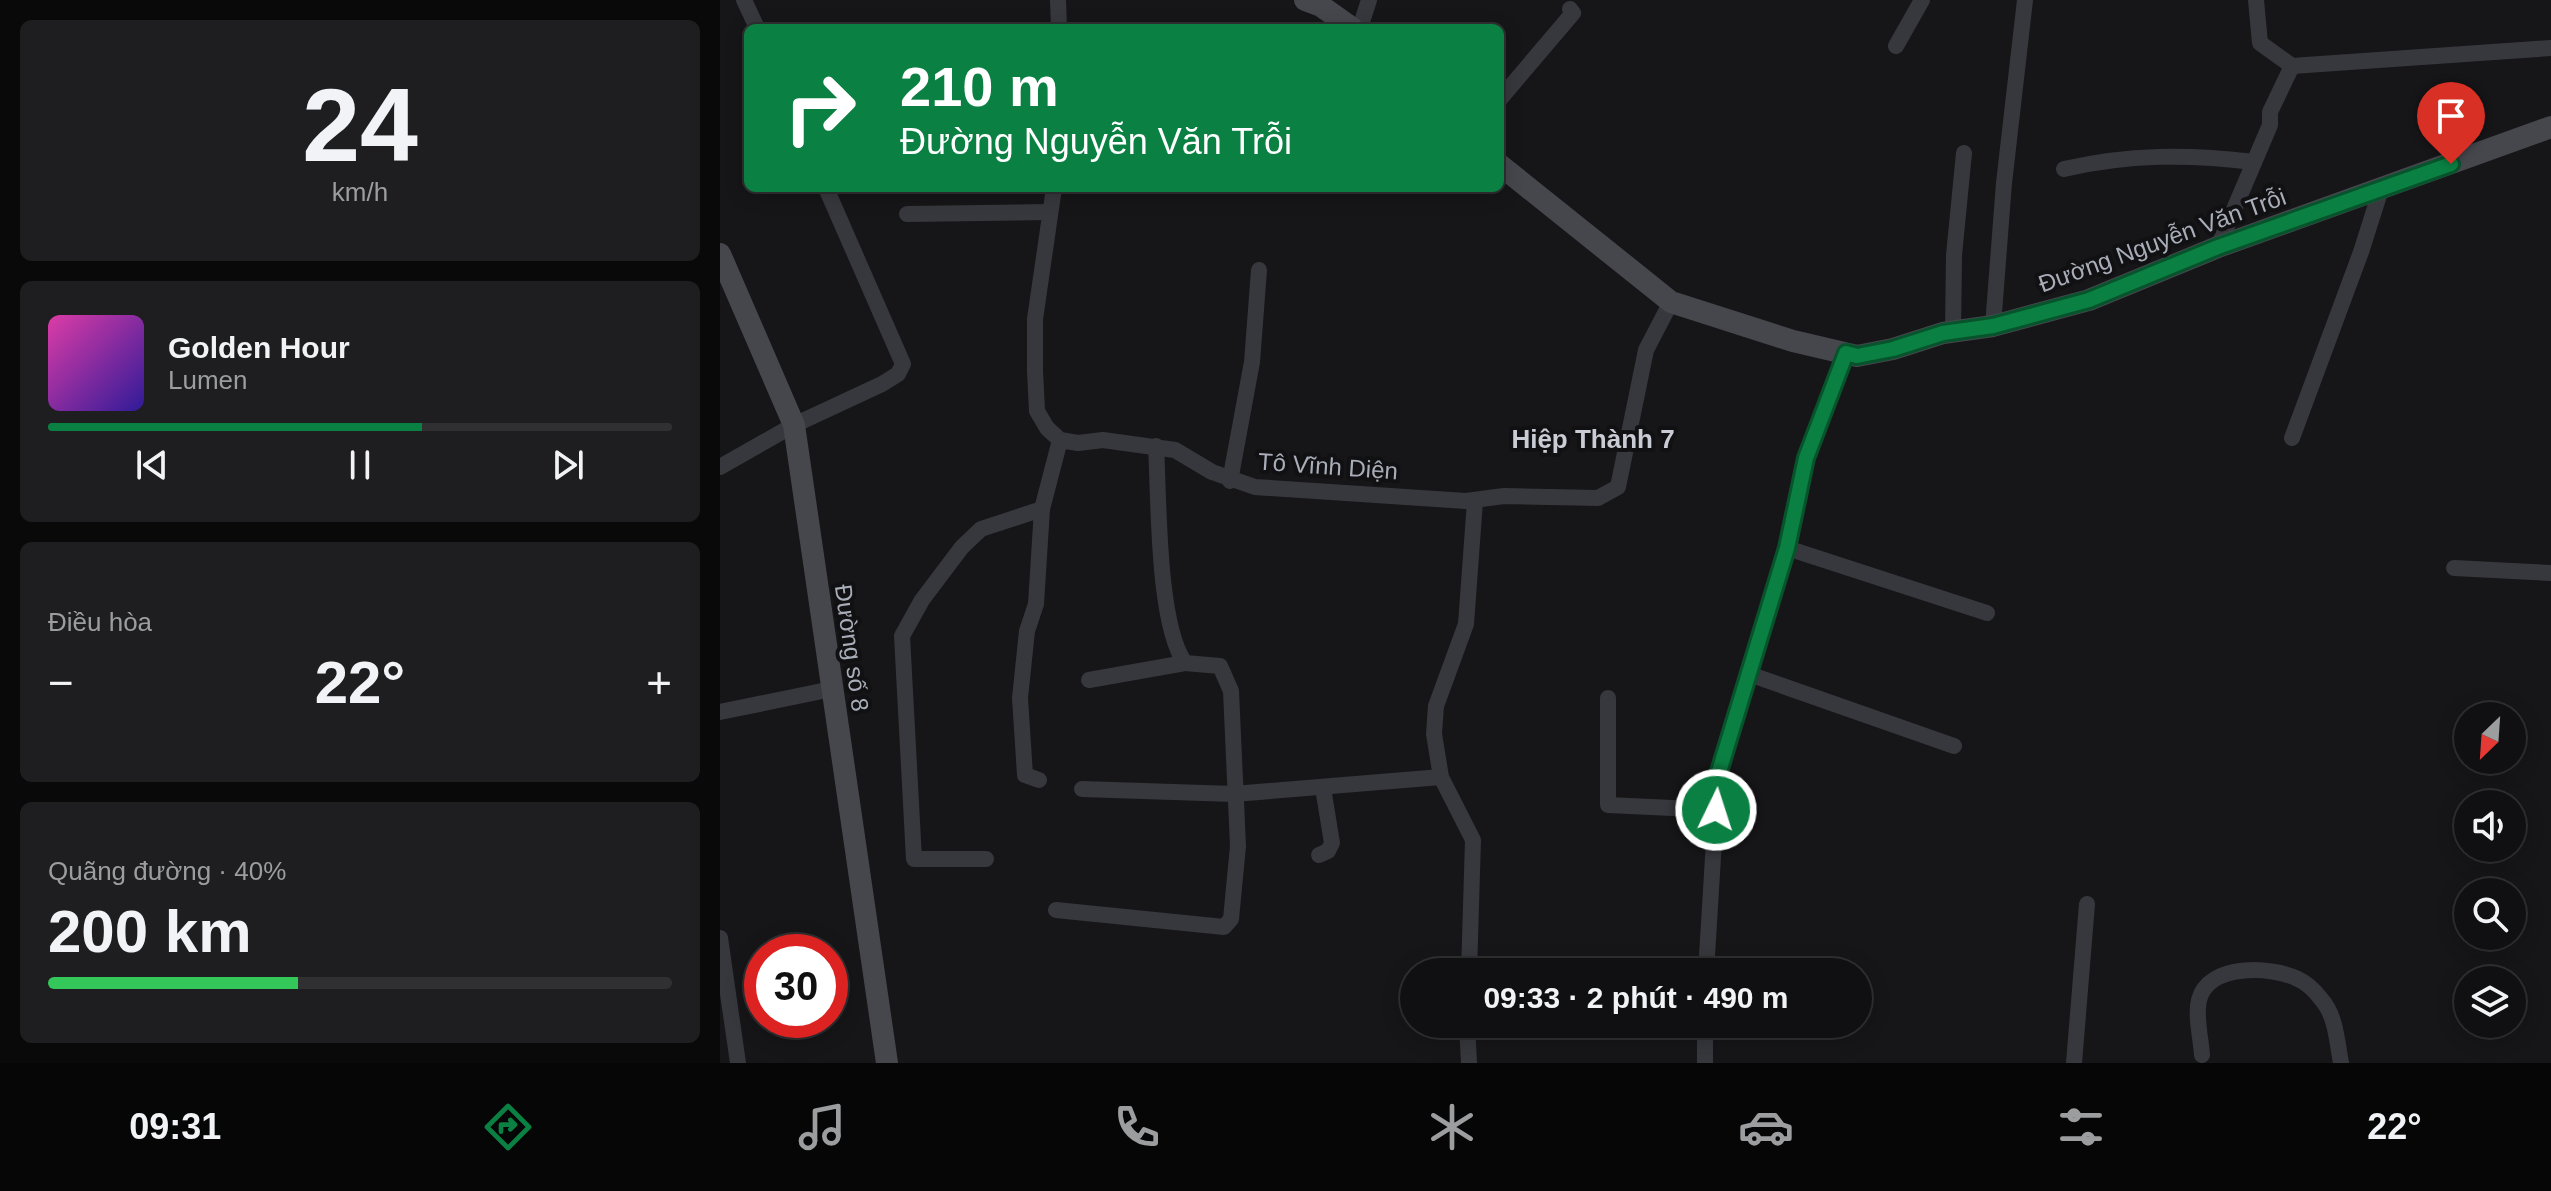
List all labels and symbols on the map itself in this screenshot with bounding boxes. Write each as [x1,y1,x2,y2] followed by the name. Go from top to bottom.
[2417,82,2485,164] pin
[2035,183,2289,297] street label: Đường Nguyễn Văn Trỗi
[1511,424,1675,454] district label: Hiệp Thành 7
[1257,448,1399,484] street label: Tô Vĩnh Diện
[830,583,874,713] street label: Đường số 8
[2454,702,2526,774] north arrow
[1674,768,1758,852] position arrow
[744,934,848,1038] speed limit sign: 30

